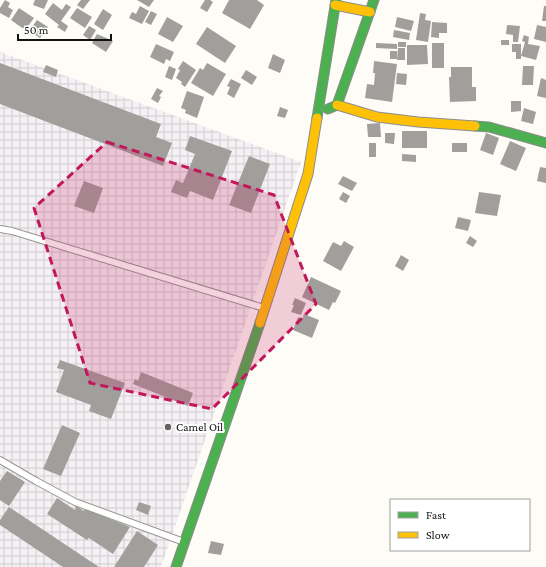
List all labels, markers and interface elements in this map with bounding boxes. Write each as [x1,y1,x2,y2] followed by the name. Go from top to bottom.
[18,16,111,42] scale bar
[24,23,49,37] text: 50 m
[176,420,223,434] place label: Camel Oil
[163,422,173,432] marker: Camel Oil
[390,499,530,551] legend
[426,508,447,522] text: Fast
[426,528,450,542] text: Slow

